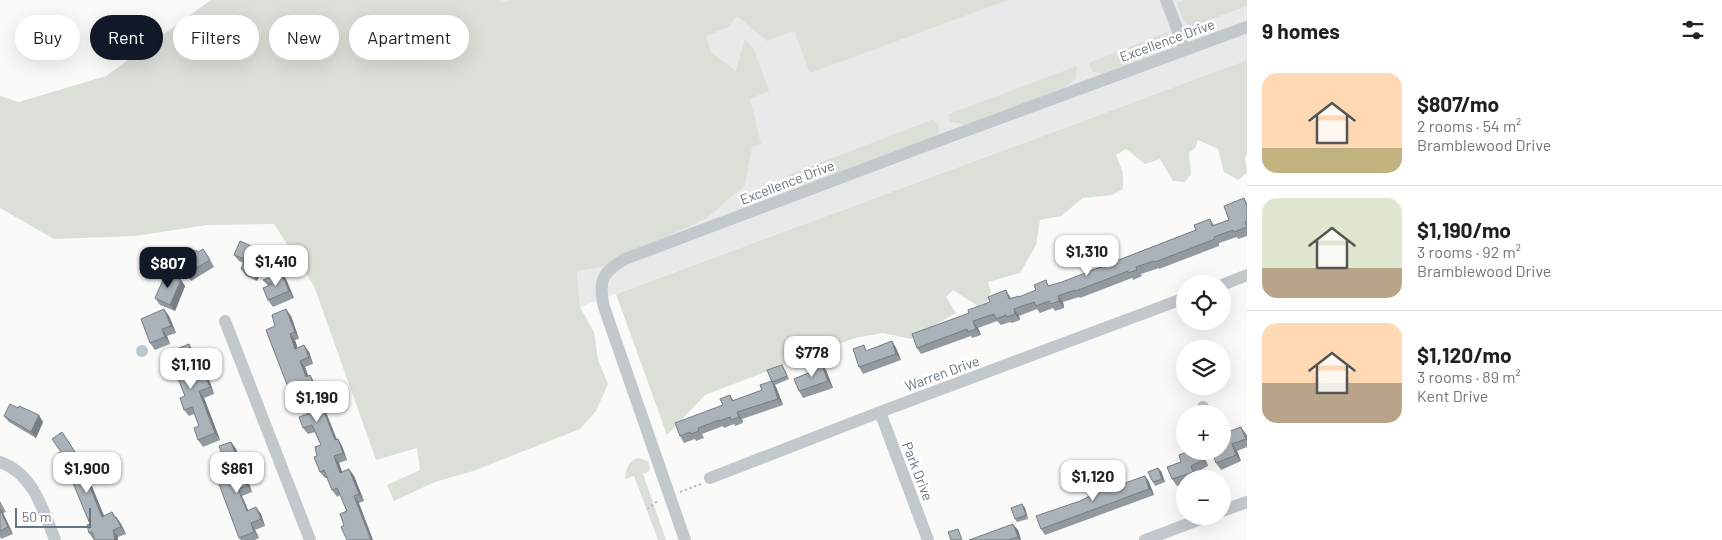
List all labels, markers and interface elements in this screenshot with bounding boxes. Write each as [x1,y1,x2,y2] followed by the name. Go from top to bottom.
[15,15,80,60] chip: Buy
[90,15,163,60] chip: Rent
[173,15,259,60] chip: Filters
[269,15,339,60] chip: New
[349,15,469,60] chip: Apartment
[1117,15,1217,65] street label: Excellence Drive
[1679,16,1707,44] icon: filters
[1262,18,1340,43] text: 9 homes
[1417,91,1499,116] text: $807/mo
[1302,93,1362,153] icon: home
[1417,116,1521,135] text: 2 rooms · 54 m²
[1417,135,1551,154] text: Bramblewood Drive
[737,156,837,208] street label: Excellence Drive
[1417,217,1511,242] text: $1,190/mo
[1302,218,1362,278] icon: home
[1046,234,1128,277] pin: $1,310
[1066,241,1108,260] text: $1,310
[1417,242,1521,261] text: 3 rooms · 92 m²
[235,244,317,287] pin: $1,410
[138,246,198,289] pin: $807
[255,251,297,270] text: $1,410
[151,253,185,272] text: $807
[1417,261,1551,280] text: Bramblewood Drive
[1176,275,1231,525] map controls
[1176,275,1231,330] button: locate
[782,336,842,378] pin: $778
[1176,340,1231,395] button: layers
[795,342,829,361] text: $778
[1417,342,1512,367] text: $1,120/mo
[1302,343,1362,403] icon: home
[150,348,232,390] pin: $1,110
[902,352,982,394] street label: Warren Drive
[171,354,211,373] text: $1,110
[1417,367,1521,386] text: 3 rooms · 89 m²
[276,380,358,423] pin: $1,190
[1417,386,1488,405] text: Kent Drive
[296,387,338,406] text: $1,190
[1176,405,1231,460] button: +
[899,439,937,503] street label: Park Drive
[46,452,128,494] pin: $1,900
[207,452,267,494] pin: $861
[64,458,110,477] text: $1,900
[221,458,253,477] text: $861
[1052,460,1134,502] pin: $1,120
[1072,466,1114,485] text: $1,120
[1176,470,1231,525] button: −
[15,505,91,528] scale bar
[22,508,51,525] text: 50 m

